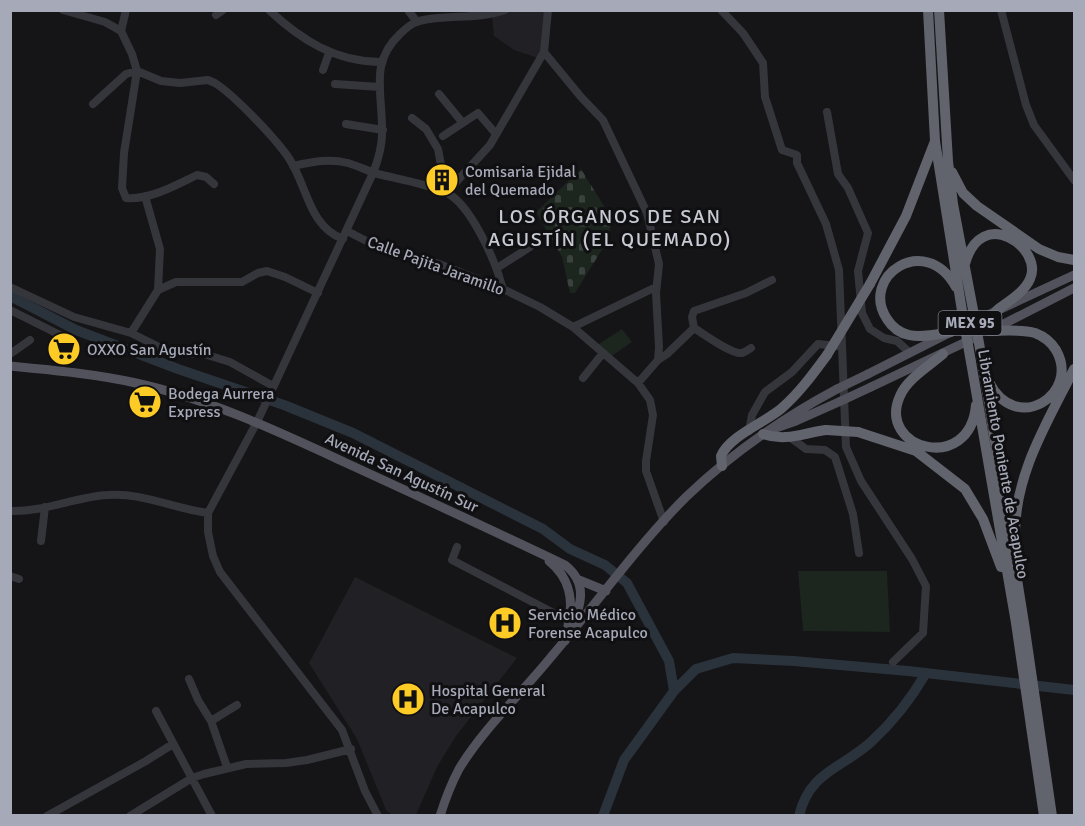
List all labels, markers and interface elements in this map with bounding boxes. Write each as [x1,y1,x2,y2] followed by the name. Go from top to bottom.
[424,162,460,198] building icon: Comisaria Ejidal del Quemado
[465,162,577,200] place label: Comisaria Ejidal del Quemado
[488,204,732,252] district label: LOS ÓRGANOS DE SAN AGUSTÍN (EL QUEMADO)
[364,232,507,300] street label: Calle Pajita Jaramillo
[938,311,1002,335] road number: MEX 95
[46,331,82,367] supermarket icon: OXXO San Agustín
[87,340,212,360] place label: OXXO San Agustín
[973,348,1033,580] street label: Libramiento Poniente de Acapulco
[127,384,163,420] supermarket icon: Bodega Aurrera Express
[168,384,274,422] place label: Bodega Aurrera Express
[322,429,481,517] street label: Avenida San Agustín Sur
[487,605,523,641] hospital icon: Servicio Médico Forense Acapulco
[528,605,648,643] place label: Servicio Médico Forense Acapulco
[390,681,426,717] hospital icon: Hospital General De Acapulco
[431,681,546,719] place label: Hospital General De Acapulco

